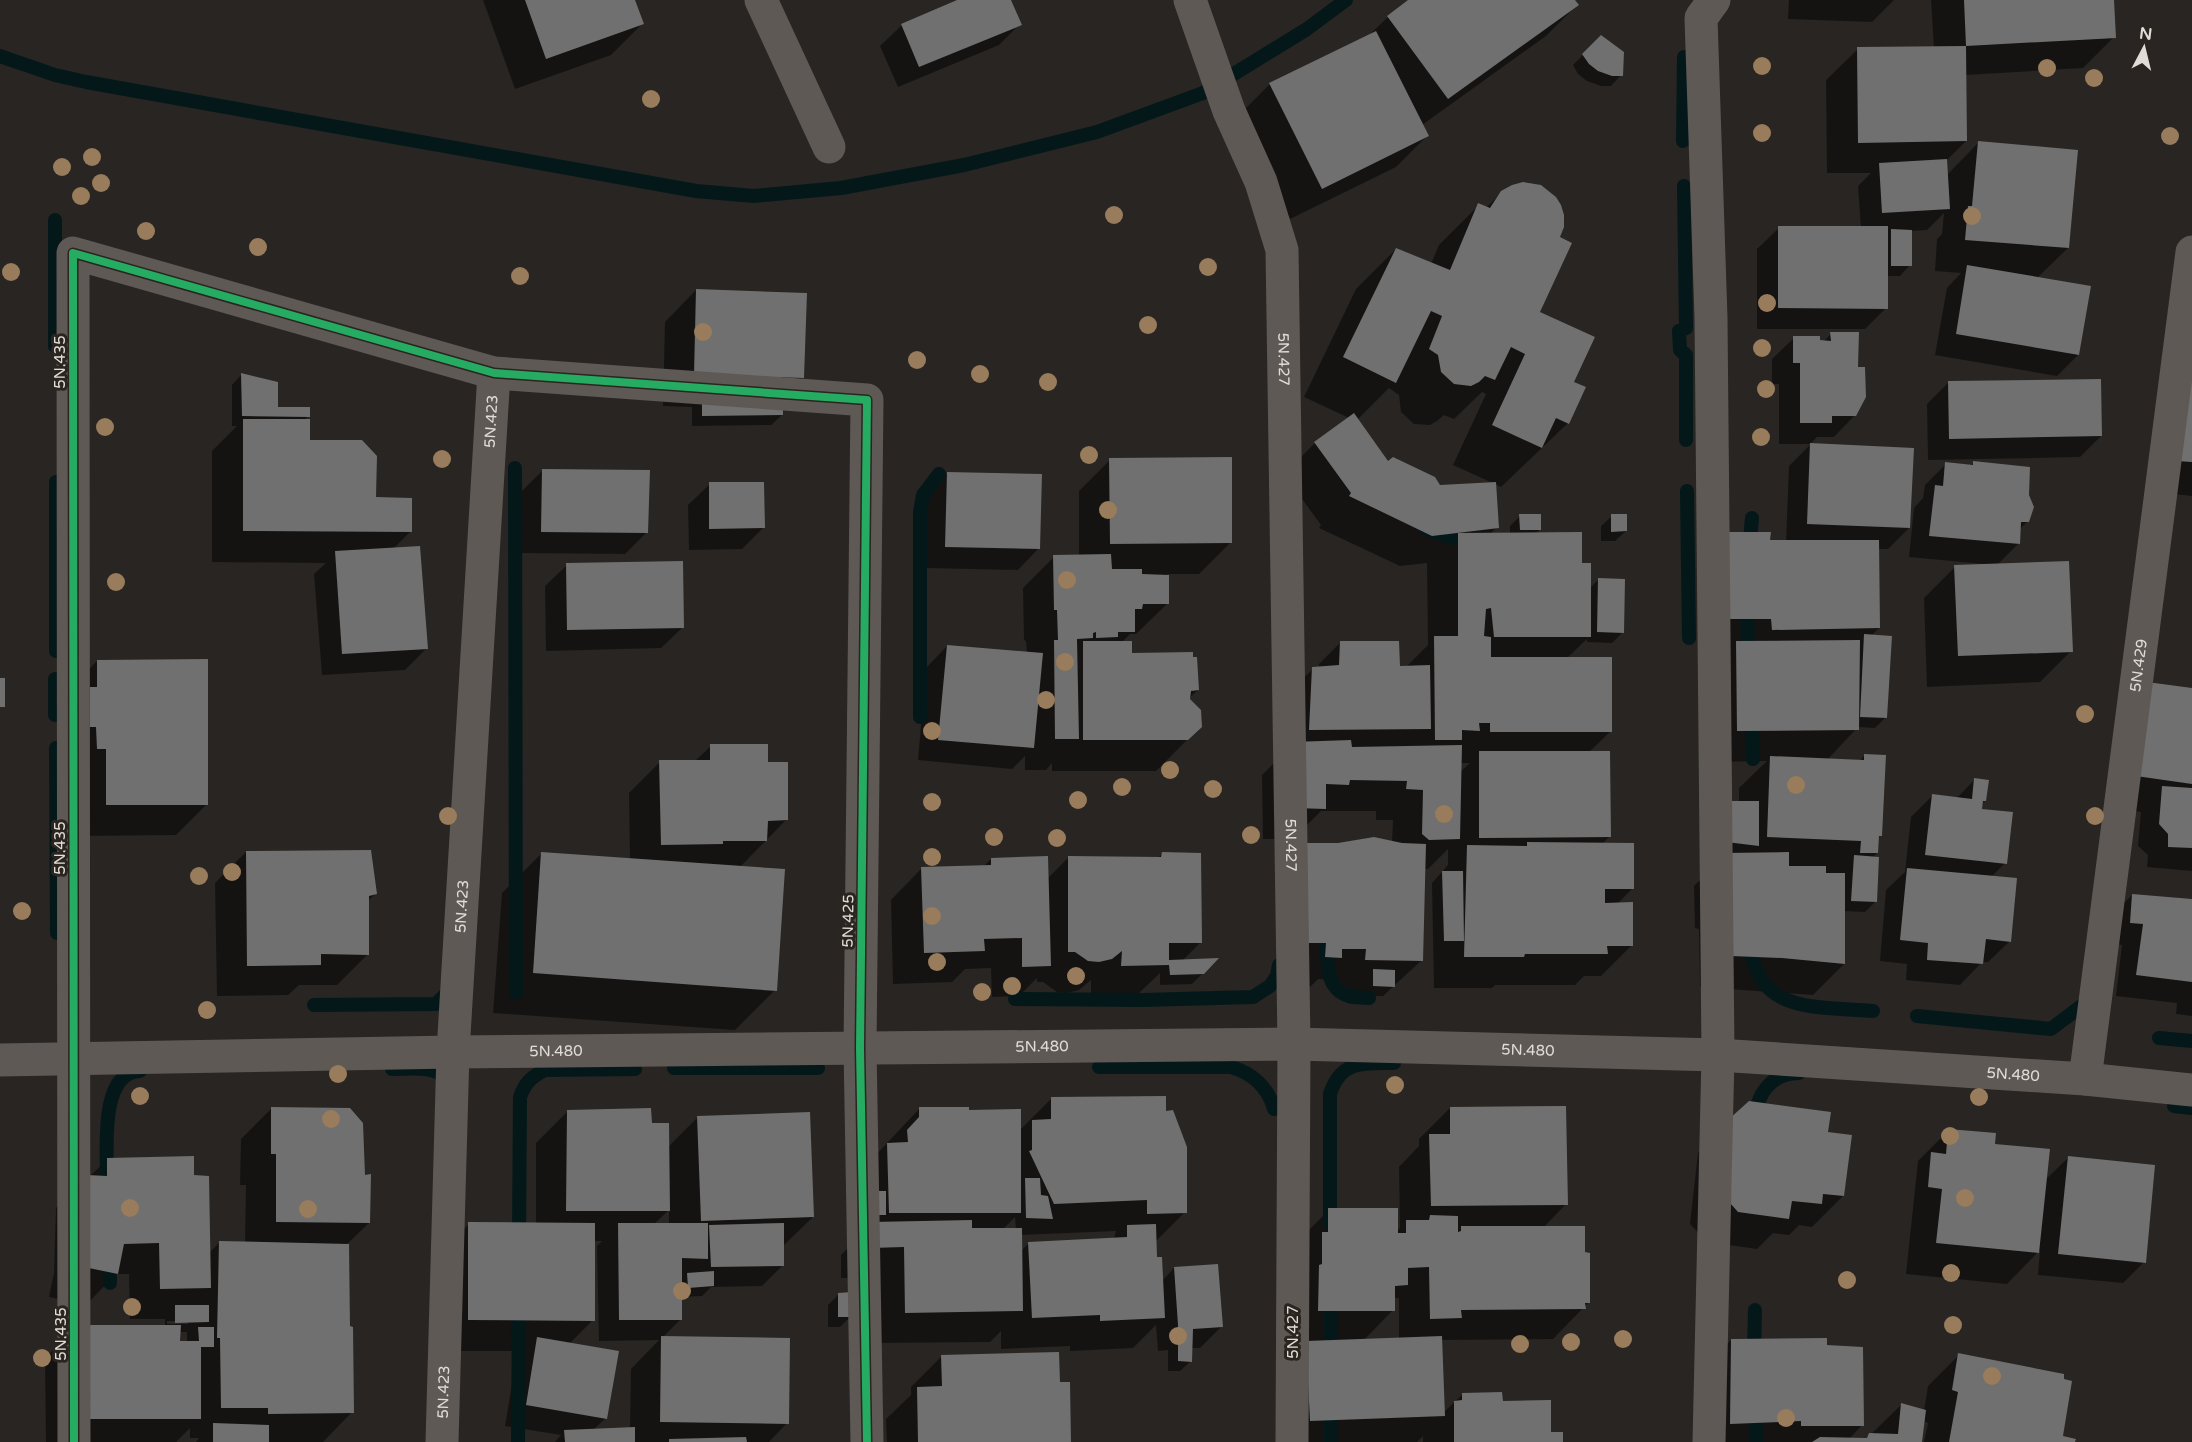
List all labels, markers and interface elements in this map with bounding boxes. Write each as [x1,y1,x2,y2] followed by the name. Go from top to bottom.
[2114,18,2174,78] north arrow
[2138,23,2153,45] text: N
[1274,332,1293,386] street label: 5N.427
[51,335,69,389] street label: 5N.435
[480,394,502,448] street label: 5N.423
[2126,638,2151,693] street label: 5N.429
[1282,818,1300,872] street label: 5N.427
[51,821,69,875] street label: 5N.435
[451,879,472,934] street label: 5N.423
[839,894,857,948] street label: 5N.425
[1015,1037,1069,1056] street label: 5N.480
[1501,1040,1555,1060] street label: 5N.480
[529,1042,583,1060] street label: 5N.480
[1986,1064,2040,1085] street label: 5N.480
[1284,1305,1302,1359] street label: 5N.427
[52,1307,70,1361] street label: 5N.435
[434,1365,453,1419] street label: 5N.423

